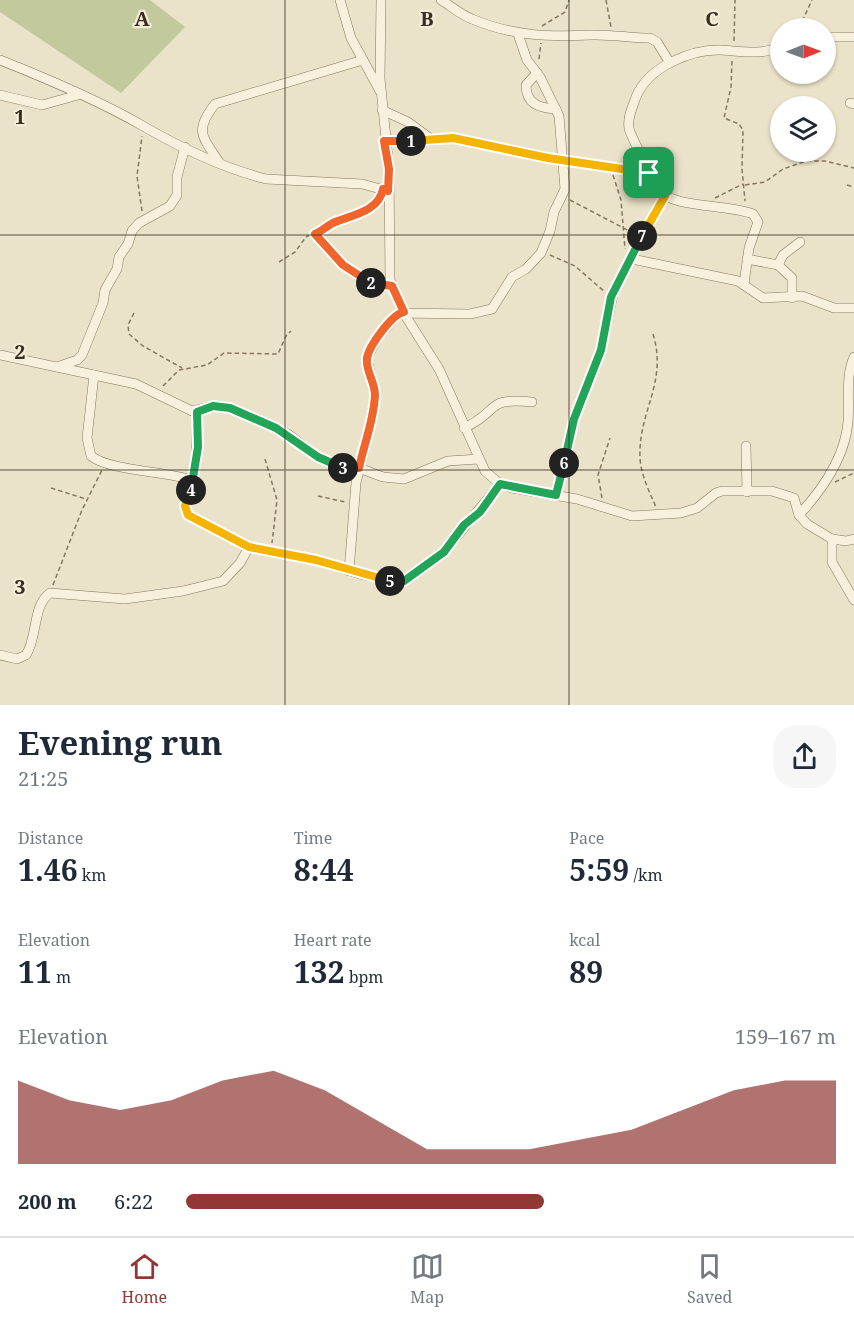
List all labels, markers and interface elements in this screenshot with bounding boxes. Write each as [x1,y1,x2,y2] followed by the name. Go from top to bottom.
[134,5,150,32] text: A
[420,5,434,32] text: B
[705,5,719,32] text: C
[770,18,836,84] north arrow
[770,18,836,162] map controls
[770,96,836,162] button: layers
[14,103,26,130] text: 1
[396,126,426,156] pin: 1
[406,130,416,152] text: 1
[623,147,674,198] pin
[632,156,665,189] icon: arrive
[627,221,657,251] pin: 7
[637,225,647,247] text: 7
[356,268,386,298] pin: 2
[366,272,376,294] text: 2
[14,338,26,365] text: 2
[549,448,579,478] pin: 6
[559,452,569,474] text: 6
[328,453,358,483] pin: 3
[338,457,348,479] text: 3
[176,475,206,505] pin: 4
[186,479,196,501] text: 4
[375,566,405,596] pin: 5
[385,570,395,592] text: 5
[14,573,26,600] text: 3
[18,720,222,765] text: Evening run
[773,725,836,788] button: share
[18,765,68,792] text: 21:25
[18,827,83,849] text: Distance
[294,827,332,849] text: Time
[569,827,604,849] text: Pace
[18,849,78,890] text: 1.46
[294,849,354,890] text: 8:44
[569,849,629,890] text: 5:59
[78,864,106,886] text: km
[629,864,663,886] text: /km
[18,929,90,951] text: Elevation
[294,929,372,951] text: Heart rate
[569,929,600,951] text: kcal
[18,951,52,992] text: 11
[294,951,345,992] text: 132
[569,951,603,992] text: 89
[52,966,71,988] text: m
[345,966,383,988] text: bpm
[18,1023,108,1050] text: Elevation
[735,1023,836,1050] text: 159–167 m
[18,1188,77,1215] text: 200 m
[114,1188,153,1215] text: 6:22
[122,1250,167,1308] tab: Home
[410,1250,444,1308] tab: Map
[687,1250,732,1308] tab: Saved

